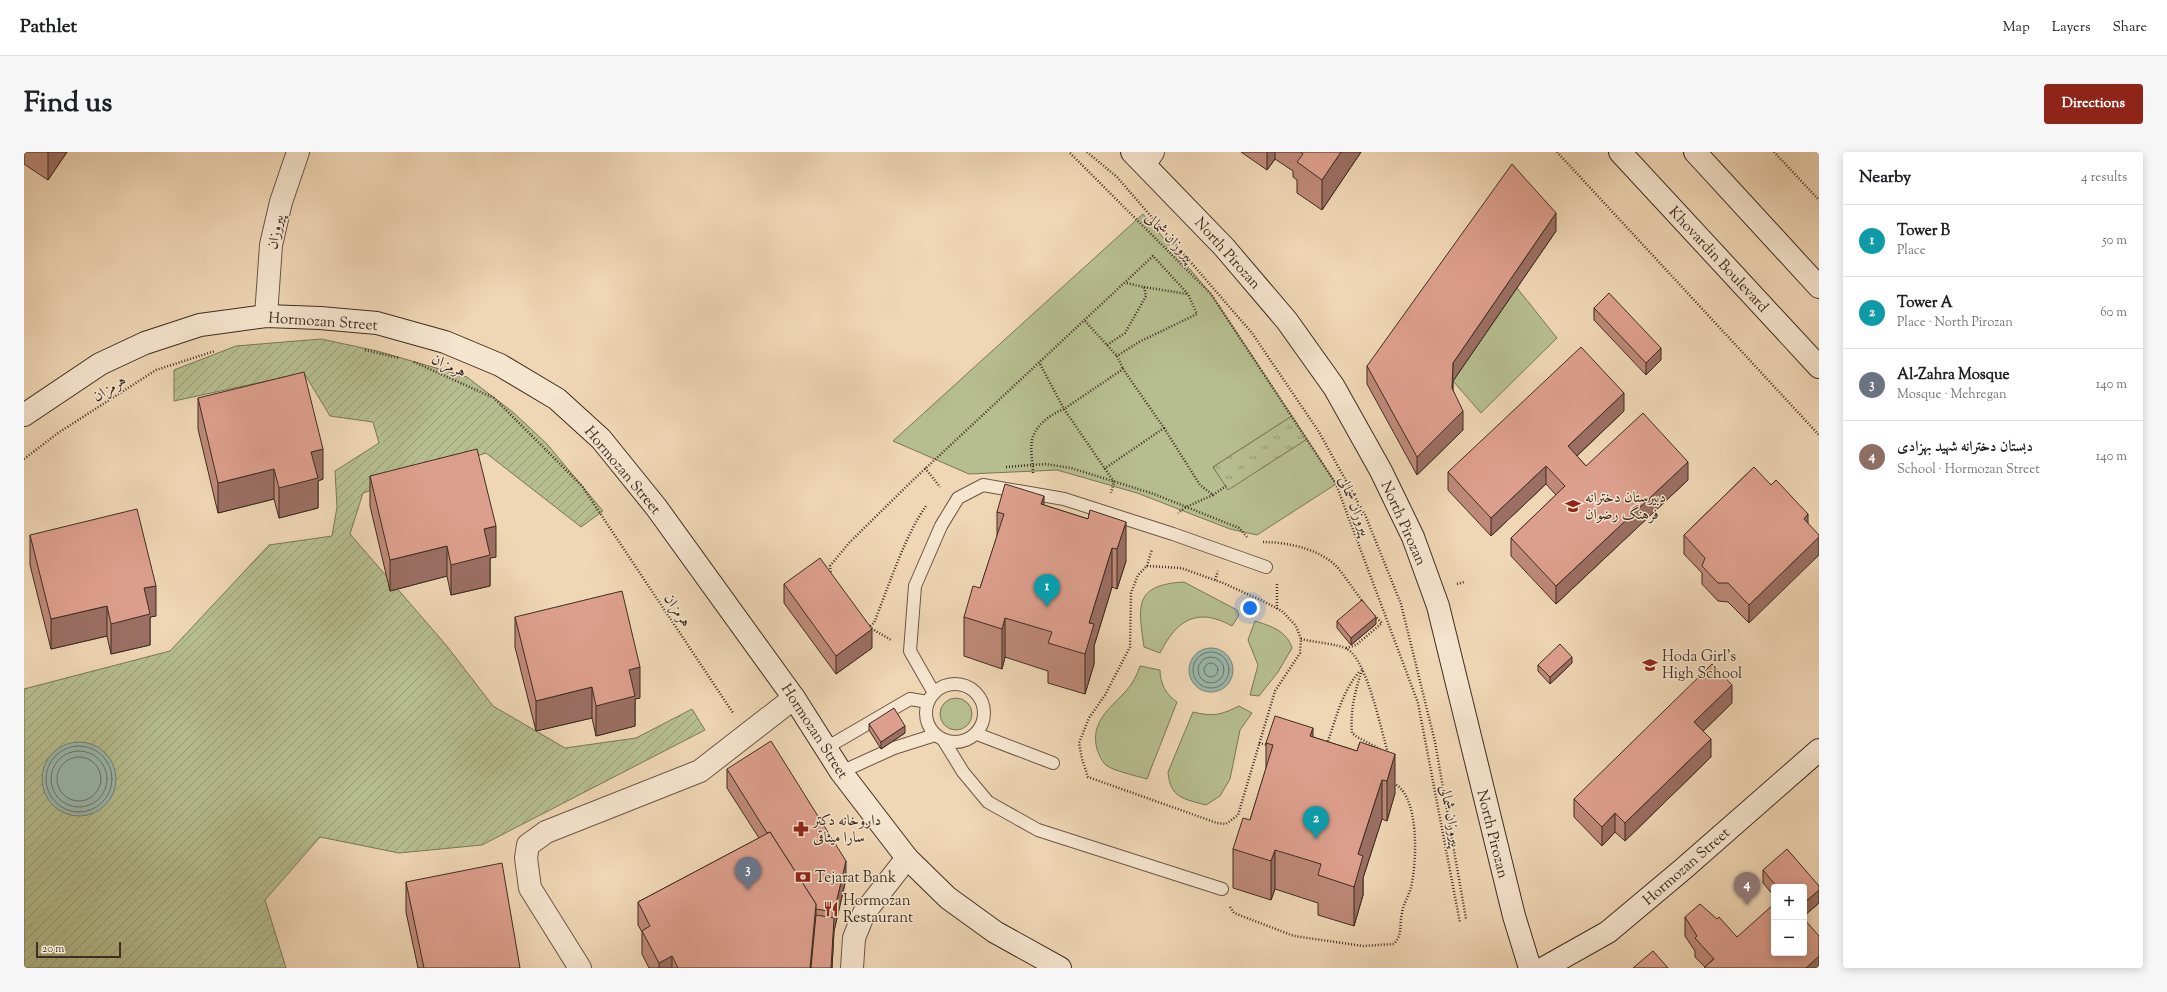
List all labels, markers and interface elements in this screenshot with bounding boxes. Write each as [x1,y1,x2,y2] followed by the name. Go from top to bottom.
[20,14,77,41] text: Pathlet
[2003,18,2030,38] text: Map
[2052,18,2090,38] text: Layers
[2112,18,2147,38] text: Share
[24,84,112,124] text: Find us
[2044,84,2143,124] button: Directions
[1859,166,1911,190] text: Nearby
[2081,169,2127,187] text: 4 results
[1663,202,1773,318] street label: Khovardin Boulevard
[1139,208,1199,268] street label: پیروزان شمالی
[263,212,290,251] street label: پیروزان
[1189,213,1265,295] street label: North Pirozan
[1897,221,1950,242] text: Tower B
[1870,232,1874,250] text: 1
[2102,232,2127,250] text: 50 m
[1897,242,1926,260] text: Place
[1897,293,1953,314] text: Tower A
[1869,304,1875,322] text: 2
[2100,304,2127,322] text: 60 m
[268,308,378,337] street label: Hormozan Street
[1897,314,2013,332] text: Place · North Pirozan
[428,349,469,383] street label: هرمزان
[1897,365,2010,386] text: Al-Zahra Mosque
[89,371,131,408] street label: هرمزان
[1869,376,1875,394] text: 3
[2096,376,2127,394] text: 140 m
[1897,386,2007,404] text: Mosque · Mehregan
[579,422,665,520] street label: Hormozan Street
[1897,437,2033,458] text: دبستان دخترانه شهید بهزادی
[1869,448,1875,466] text: 4
[2096,448,2127,466] text: 140 m
[1897,461,2040,479] text: School · Hormozan Street
[1332,474,1376,541] street label: پیروزان شمالی
[1375,478,1431,569] street label: North Pirozan
[1585,488,1666,526] place label: دبیرستان دخترانه فرهنگ رضوان
[1564,497,1582,515] school or university icon: دبیرستان دخترانه فرهنگ رضوان
[1034,574,1060,607] pin: 1
[658,590,696,632] street label: هرمزان
[1240,598,1260,618] your location
[1662,647,1742,685] place label: Hoda Girl's High School
[1641,656,1659,674] school or university icon: Hoda Girl's High School
[775,680,852,783] street label: Hormozan Street
[1433,783,1466,850] street label: پیروزان شمالی
[1470,788,1513,881] street label: North Pirozan
[1303,806,1329,839] pin: 2
[811,811,881,849] place label: داروخانه دکتر سارا میثاقی
[792,820,810,838] pharmacy icon: داروخانه دکتر سارا میثاقی
[1639,823,1735,911] street label: Hormozan Street
[735,857,761,890] pin: 3
[794,868,812,886] bank icon: Tejarat Bank
[815,868,896,889] place label: Tejarat Bank
[1734,872,1760,905] pin: 4
[1771,884,1807,956] map controls
[1771,884,1807,920] button: +
[843,891,913,929] place label: Hormozan Restaurant
[822,900,840,918] restaurant icon: Hormozan Restaurant
[1771,920,1807,956] button: −
[36,940,121,959] scale bar
[42,941,64,957] text: 20 m

